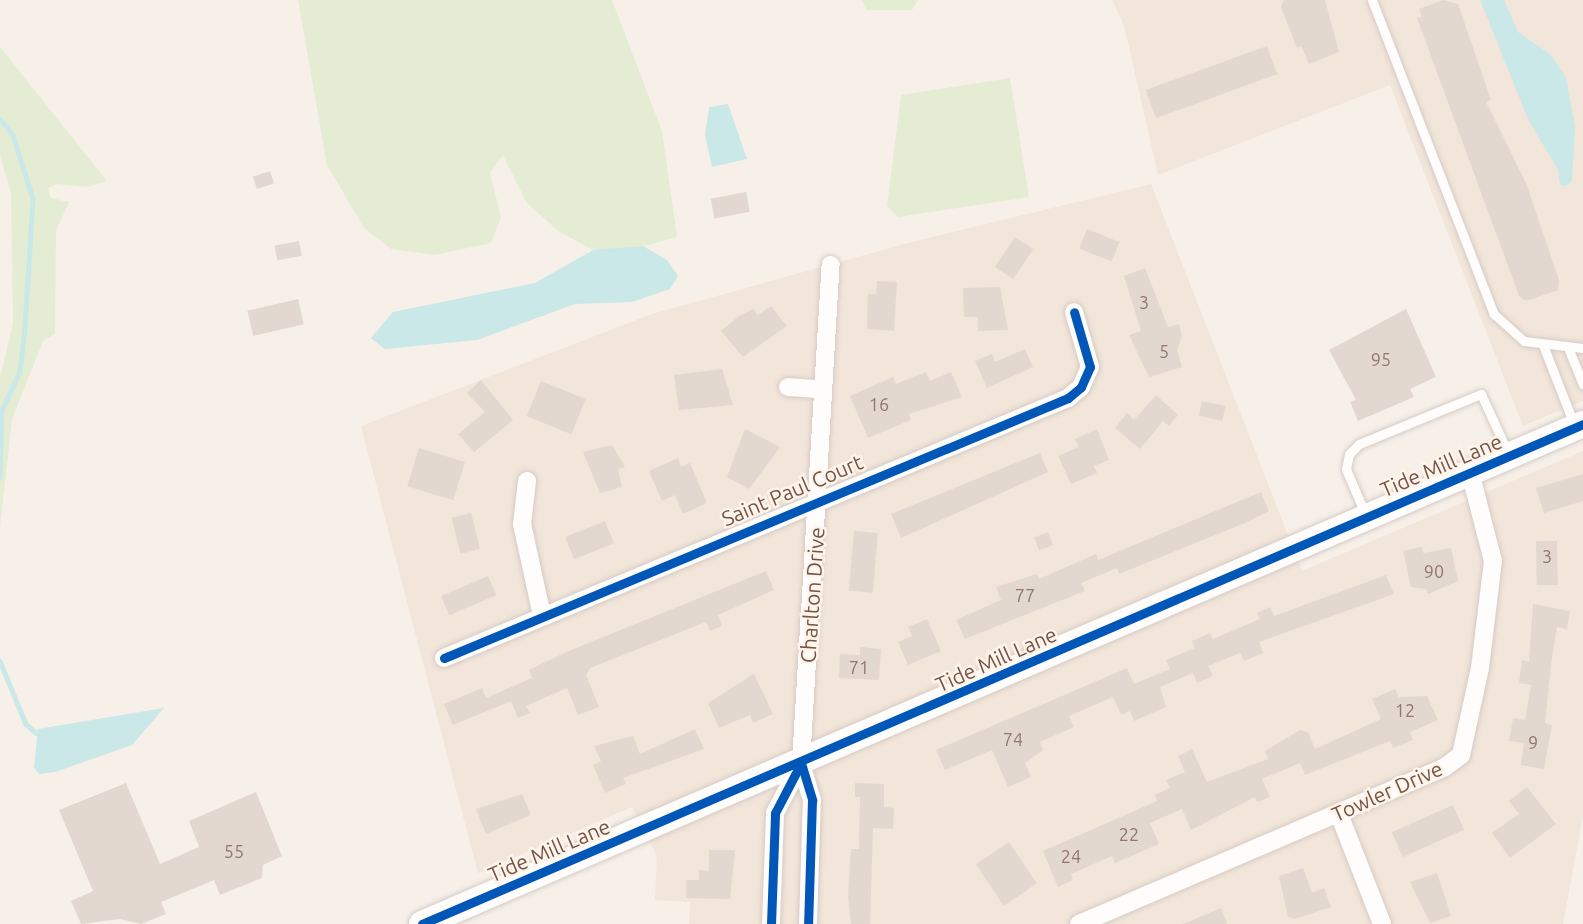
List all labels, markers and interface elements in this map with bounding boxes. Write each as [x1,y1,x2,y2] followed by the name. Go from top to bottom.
[1139,291,1149,313] house number: 3
[1159,340,1169,362] house number: 5
[1371,348,1391,370] house number: 95
[869,393,889,415] house number: 16
[1376,428,1506,502] street label: Tide Mill Lane
[718,449,866,531] street label: Saint Paul Court
[795,526,829,664] street label: Charlton Drive
[1542,545,1552,567] house number: 3
[1424,560,1444,582] house number: 90
[1015,584,1035,606] house number: 77
[931,621,1061,697] street label: Tide Mill Lane
[849,656,869,678] house number: 71
[1395,699,1415,721] house number: 12
[1003,728,1023,750] house number: 74
[1528,731,1538,753] house number: 9
[1328,755,1446,827] street label: Towler Drive
[484,813,614,887] street label: Tide Mill Lane
[1119,823,1139,845] house number: 22
[224,840,244,862] house number: 55
[1061,845,1081,867] house number: 24

